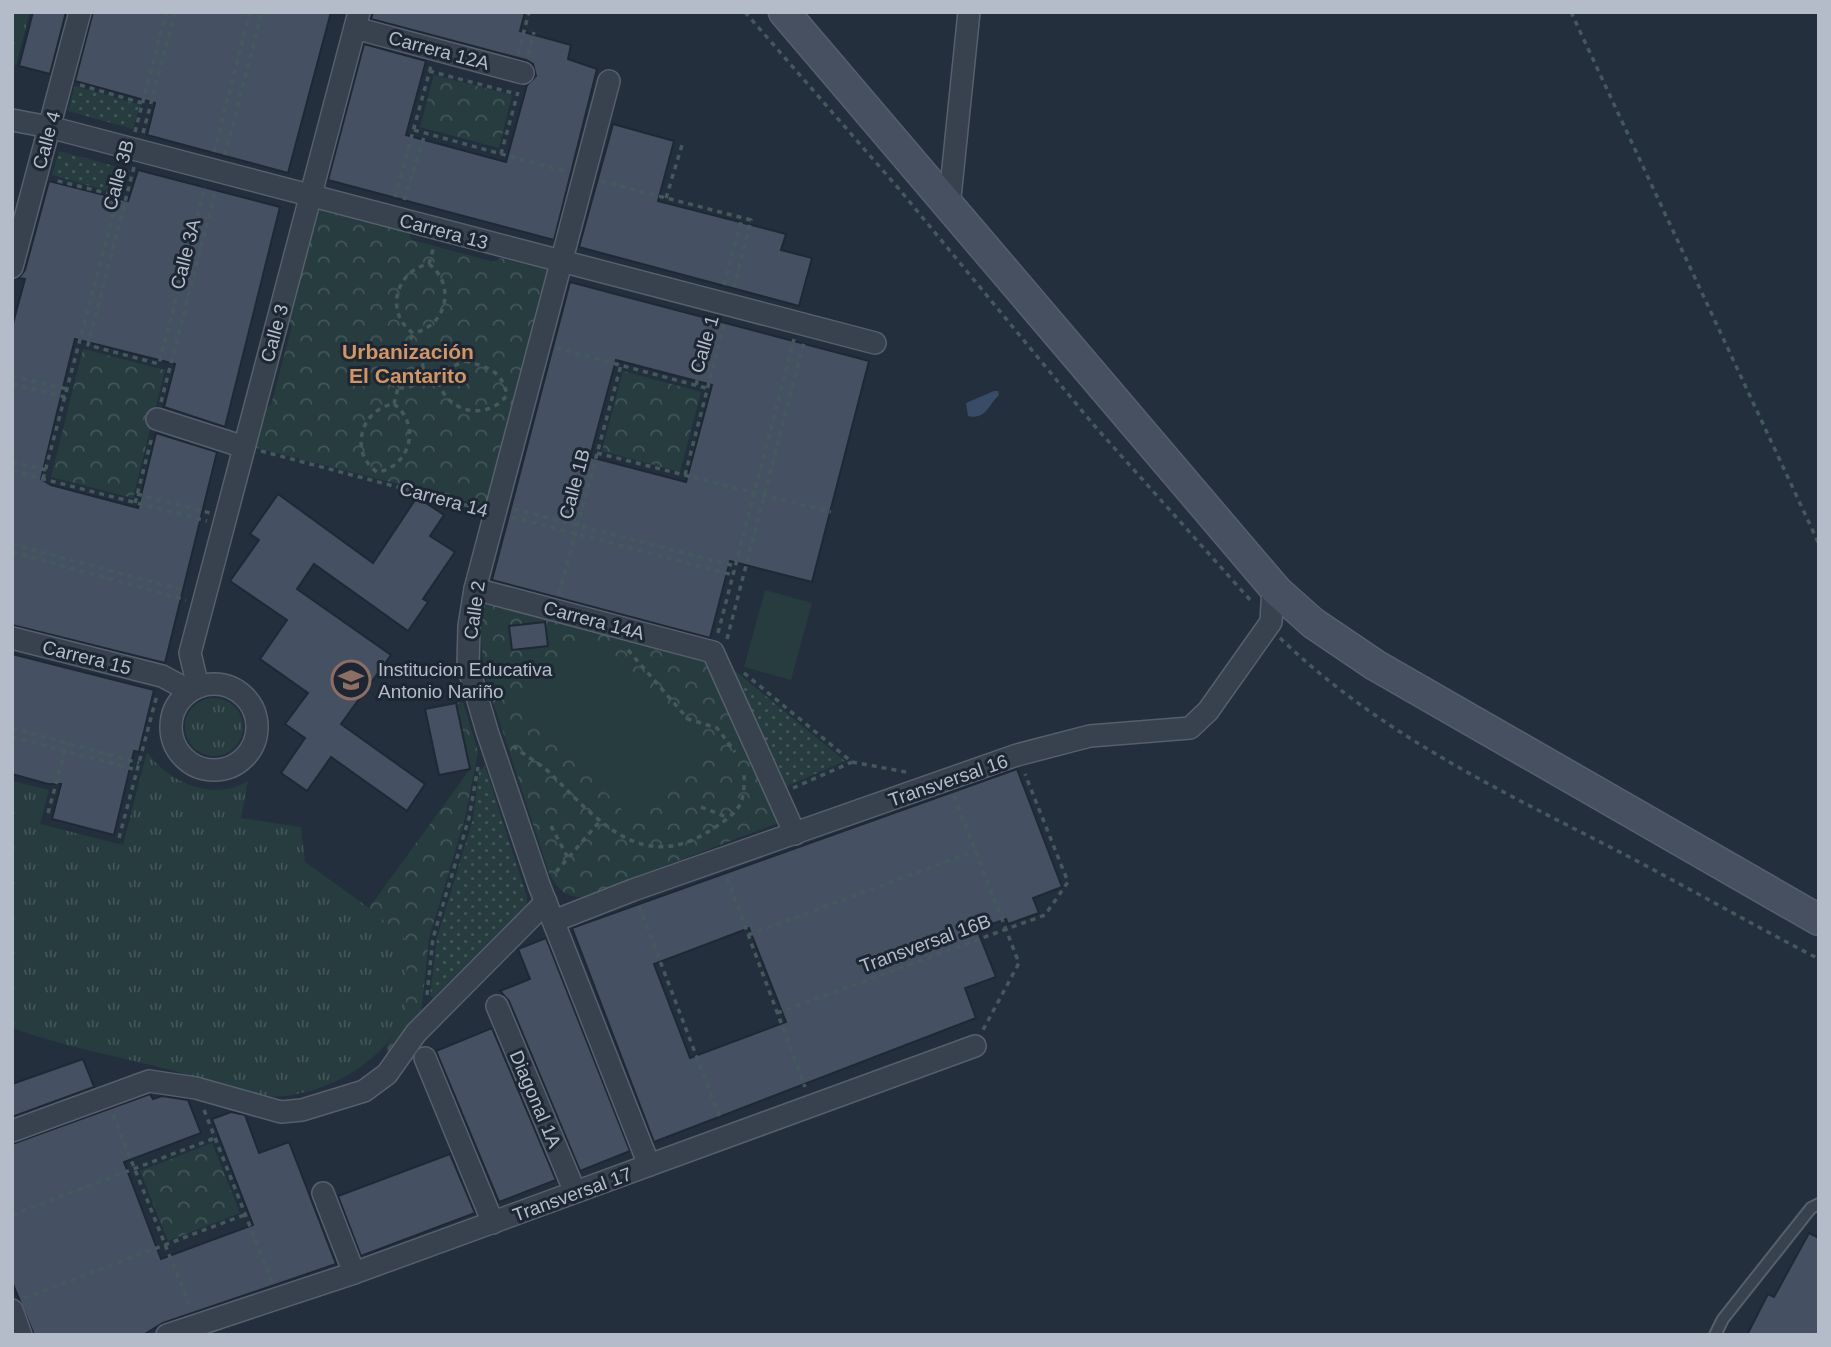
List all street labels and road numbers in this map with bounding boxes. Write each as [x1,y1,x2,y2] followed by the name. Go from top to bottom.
[386,27,492,74] street label: Carrera 12A
[29,108,64,171] street label: Calle 4
[99,138,138,213] street label: Calle 3B
[397,210,490,253] street label: Carrera 13
[167,216,204,292] street label: Calle 3A
[257,302,292,364] street label: Calle 3
[686,313,723,375] street label: Calle 1
[555,447,594,522] street label: Calle 1B
[397,478,491,521] street label: Carrera 14
[460,579,489,641] street label: Calle 2
[541,597,647,644] street label: Carrera 14A
[40,636,133,679] street label: Carrera 15
[886,750,1011,811] street label: Transversal 16
[857,910,993,977] street label: Transversal 16B
[506,1047,566,1151] street label: Diagonal 1A
[510,1163,634,1226] street label: Transversal 17

